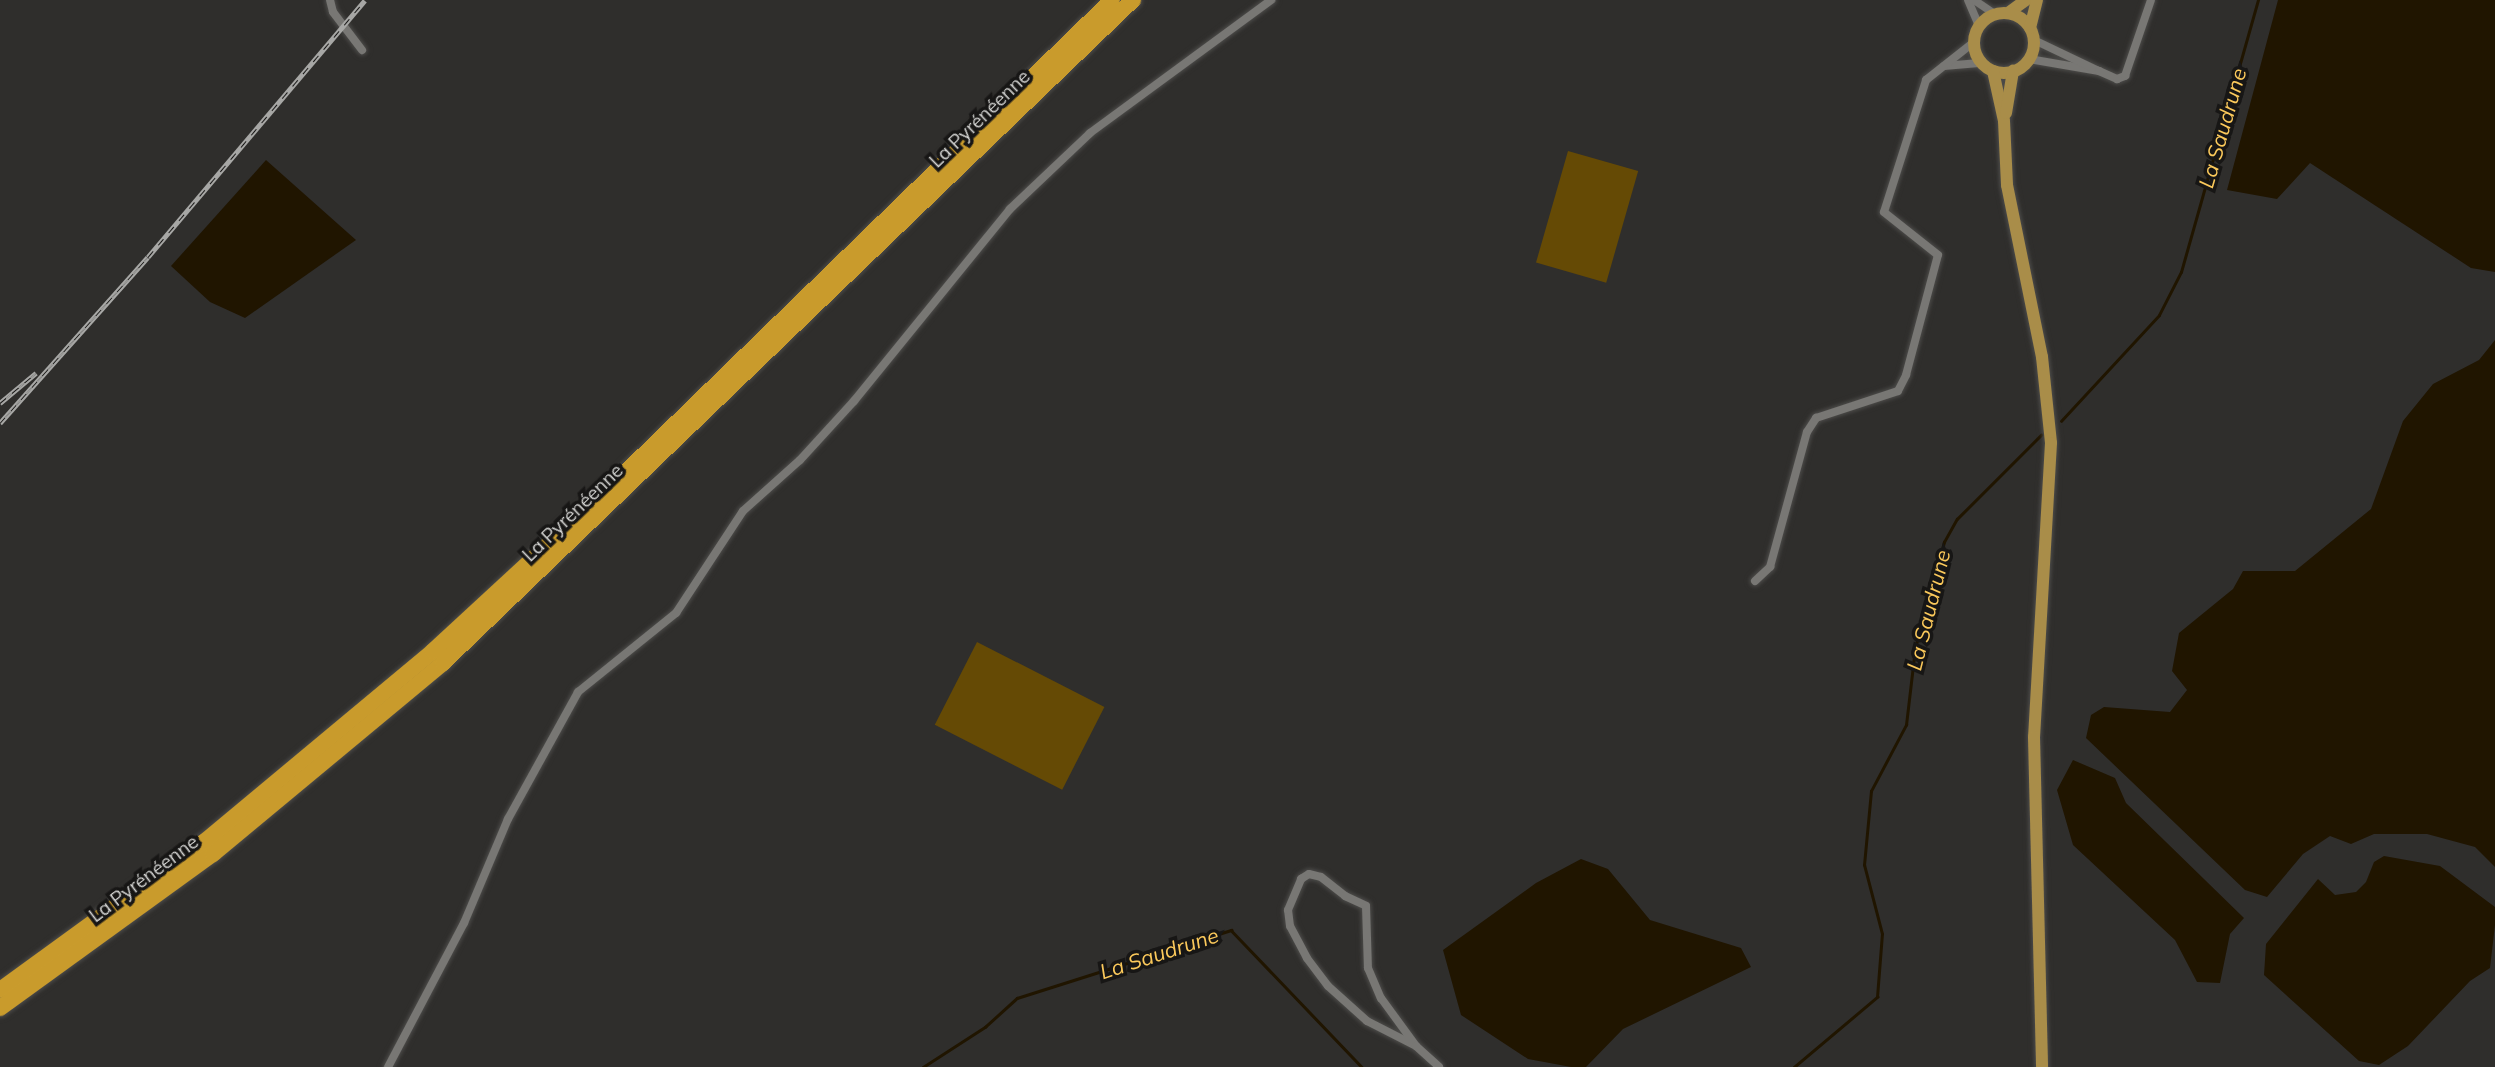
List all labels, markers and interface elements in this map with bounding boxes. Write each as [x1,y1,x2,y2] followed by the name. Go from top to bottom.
[925,65,1035,173] street label: La Pyrénéenne
[2193,65,2251,191] water label: La Saudrune
[518,459,628,567] street label: La Pyrénéenne
[1901,547,1955,673] water label: La Saudrune
[85,831,203,927] street label: La Pyrénéenne
[1096,922,1222,984] water label: La Saudrune

